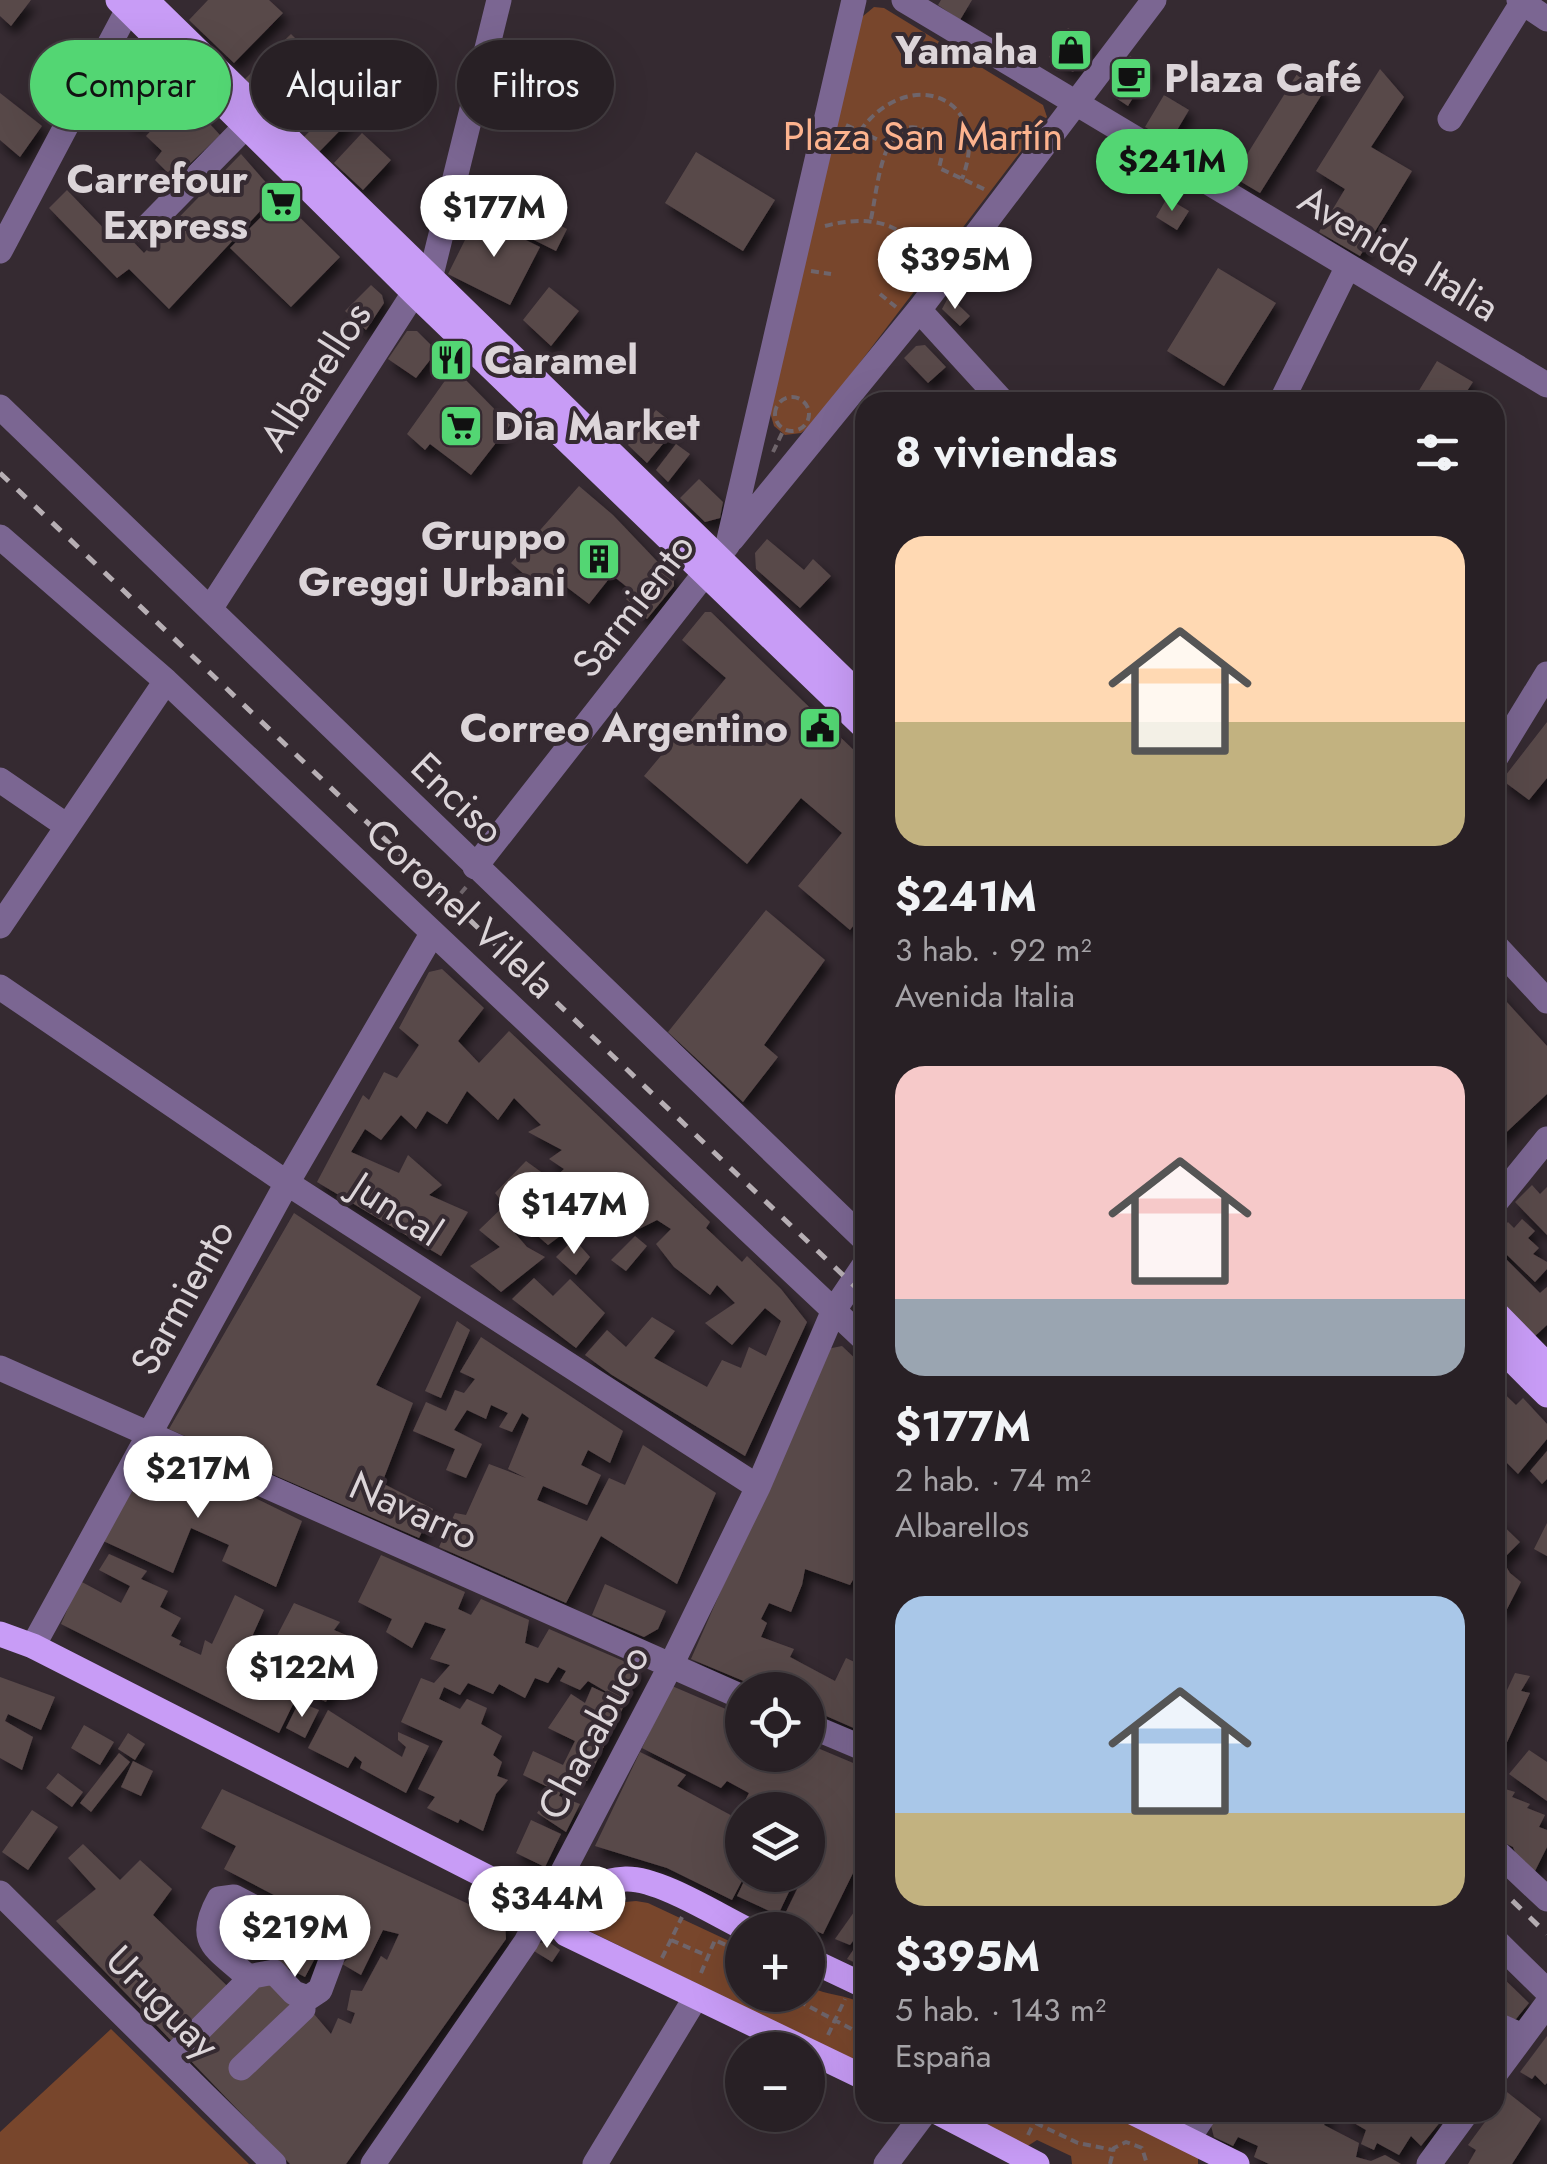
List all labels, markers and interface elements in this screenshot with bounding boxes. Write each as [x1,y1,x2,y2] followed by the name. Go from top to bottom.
[894,21,1038,79] place label: Yamaha
[1048,27,1094,73] shop icon: Yamaha
[30,40,231,130] chip: Comprar
[251,40,437,130] chip: Alquilar
[457,40,614,130] chip: Filtros
[1164,49,1362,107] place label: Plaza Café
[1108,55,1154,101] cafe icon: Plaza Café
[783,107,1063,165] park label: Plaza San Martín
[1102,129,1242,214] pin: $241M
[1118,138,1226,184] text: $241M
[66,150,249,254] place label: Carrefour Express
[1288,170,1510,336] street label: Avenida Italia
[424,175,564,260] pin: $177M
[258,179,304,225] supermarket icon: Carrefour Express
[442,184,546,230] text: $177M
[885,227,1025,312] pin: $395M
[900,236,1010,282] text: $395M
[245,290,385,462] street label: Albarellos
[484,331,638,389] place label: Caramel
[428,337,474,383] restaurant icon: Caramel
[494,397,700,455] place label: Dia Market
[438,403,484,449] supermarket icon: Dia Market
[895,422,1117,483] text: 8 viviendas
[1410,425,1465,480] icon: filters
[298,507,566,611] place label: Gruppo Greggi Urbani
[558,520,708,690] street label: Sarmiento
[576,536,622,582] building icon: Gruppo Greggi Urbani
[1090,601,1270,781] icon: home
[460,699,788,757] place label: Correo Argentino
[797,705,843,751] public building icon: Correo Argentino
[398,739,518,857] street label: Enciso
[353,804,569,1012] street label: Coronel Vilela
[895,866,1037,927] text: $241M
[895,927,1092,973] text: 3 hab. · 92 m²
[895,973,1075,1019] text: Avenida Italia
[1090,1131,1270,1311] icon: home
[335,1155,454,1260] street label: Juncal
[504,1172,644,1257] pin: $147M
[521,1181,627,1227] text: $147M
[116,1209,248,1385] street label: Sarmiento
[895,1396,1031,1457] text: $177M
[128,1436,268,1521] pin: $217M
[146,1445,251,1491] text: $217M
[340,1456,488,1564] street label: Navarro
[895,1457,1091,1503] text: 2 hab. · 74 m²
[895,1503,1029,1549] text: Albarellos
[523,1634,663,1830] street label: Chacabuco
[232,1635,372,1720] pin: $122M
[249,1644,355,1690] text: $122M
[1090,1661,1270,1841] icon: home
[725,1672,825,2132] map controls
[725,1672,825,1772] button: locate
[725,1792,825,1892] button: layers
[477,1866,617,1951] pin: $344M
[491,1875,603,1921] text: $344M
[225,1895,365,1980] pin: $219M
[241,1904,349,1950] text: $219M
[725,1912,825,2012] button: +
[895,1926,1040,1987] text: $395M
[93,1932,233,2072] street label: Uruguay
[895,1987,1106,2033] text: 5 hab. · 143 m²
[725,2032,825,2132] button: −
[895,2033,991,2079] text: España

